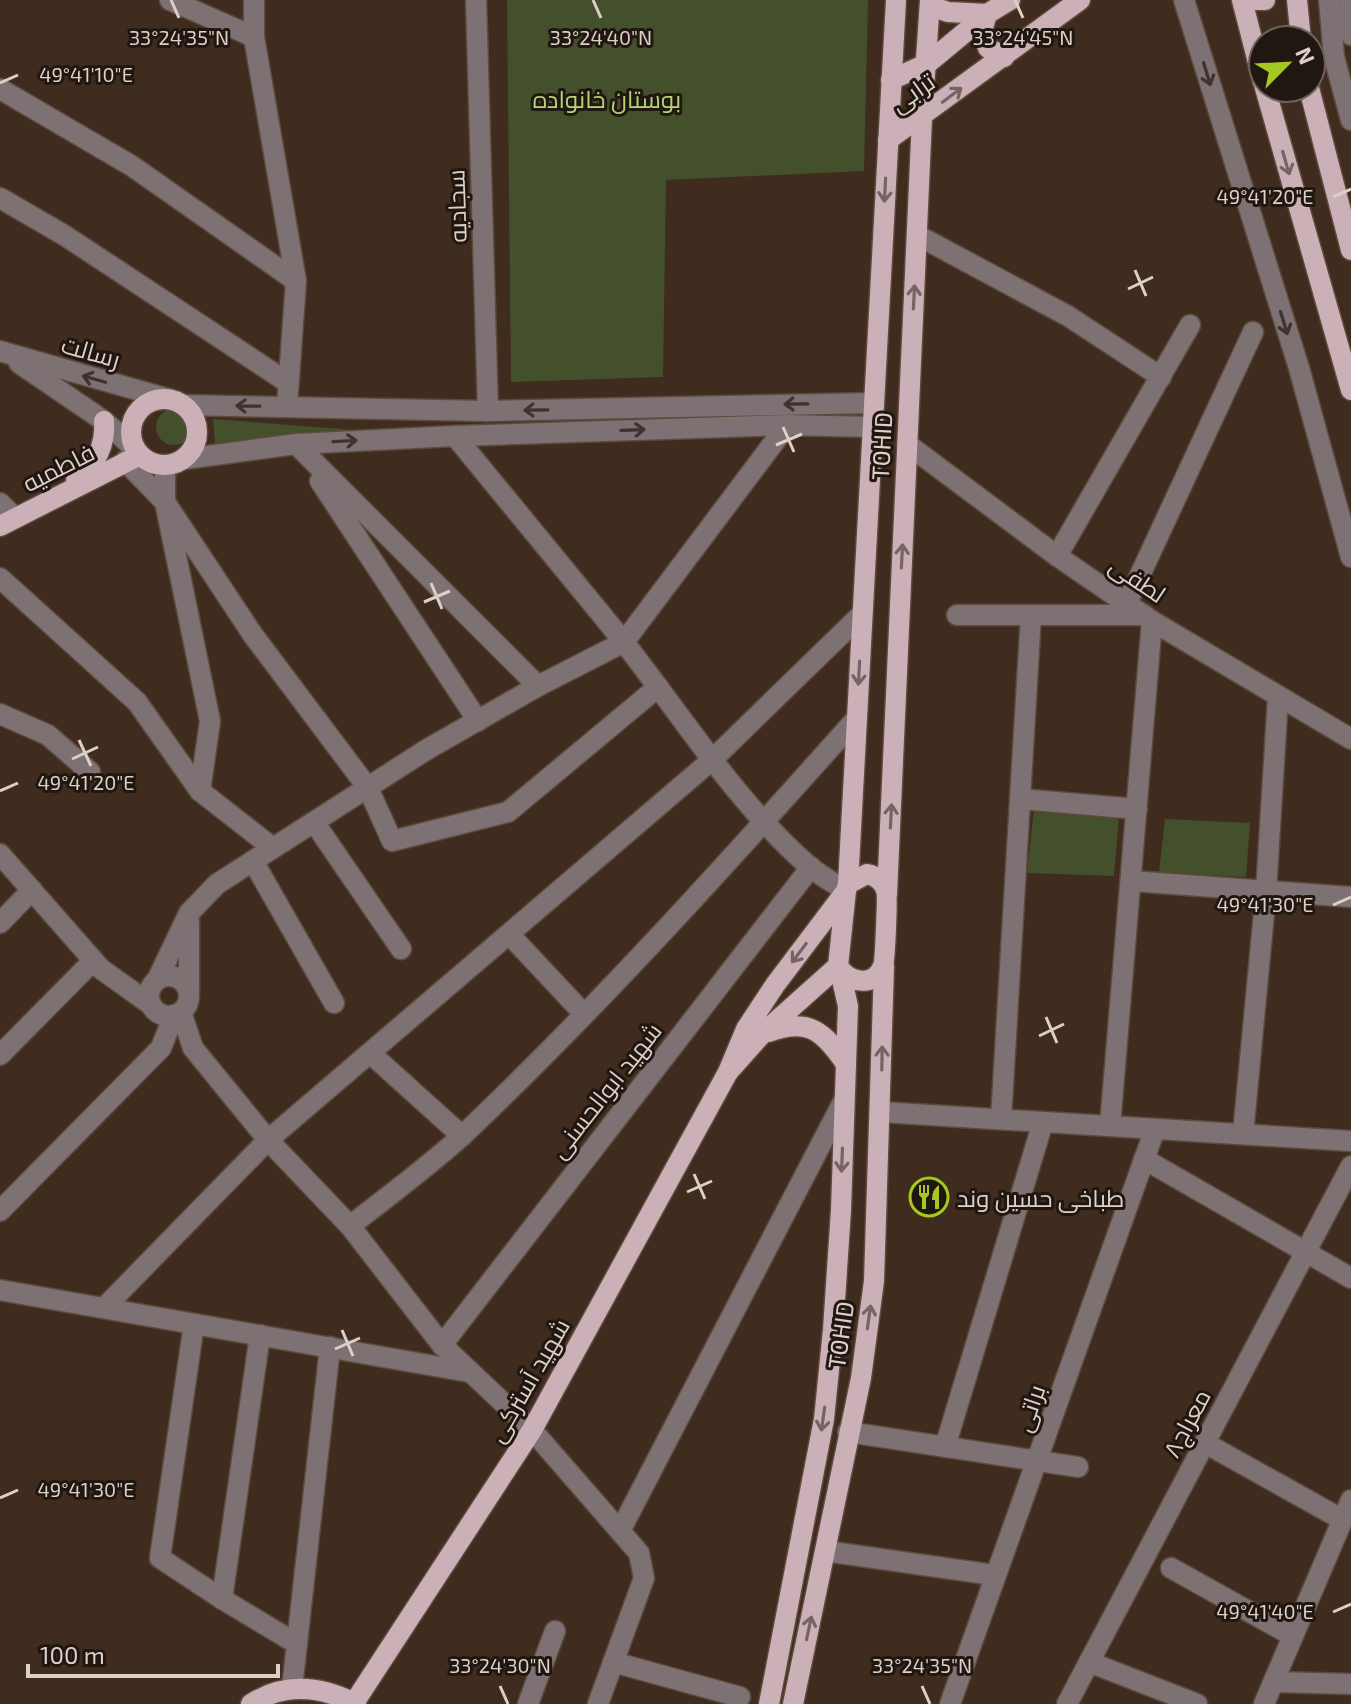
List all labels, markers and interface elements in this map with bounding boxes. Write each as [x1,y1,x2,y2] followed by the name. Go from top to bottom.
[1247,24,1327,104] north arrow
[129,25,229,49] text: 33°24'35"N
[550,25,652,49] text: 33°24'40"N
[973,25,1073,49] text: 33°24'45"N
[1291,43,1321,68] text: N
[1200,61,1215,87] one-way arrow
[39,62,133,86] text: 49°41'10"E
[884,66,941,118] street label: ترابی
[533,84,681,114] park label: بوستان خانواده
[941,87,962,104] one-way arrow
[1280,150,1294,175] one-way arrow
[440,169,472,243] street label: سجادیه
[878,176,893,203] one-way arrow
[1217,184,1314,208] text: 49°41'20"E
[907,284,922,311] one-way arrow
[1278,310,1293,335] one-way arrow
[58,329,124,373] street label: رسالت
[81,370,107,385] one-way arrow
[783,397,810,412] one-way arrow
[235,398,262,413] one-way arrow
[523,402,550,417] one-way arrow
[865,411,897,481] street label: TOHID
[619,423,646,438] one-way arrow
[332,434,358,449] one-way arrow
[17,437,99,497] street label: فاطمیه
[895,543,910,570] one-way arrow
[1104,550,1171,609] street label: لطفی
[851,659,866,686] one-way arrow
[38,770,135,794] text: 49°41'20"E
[883,803,898,830] one-way arrow
[1217,892,1313,916] text: 49°41'30"E
[790,942,807,963] one-way arrow
[543,1016,668,1164] street label: شهید ابوالحسنی
[874,1045,890,1072] one-way arrow
[835,1146,850,1173] one-way arrow
[908,1176,950,1218] restaurant icon: طباخی حسین وند
[957,1183,1124,1213] place label: طباخی حسین وند
[821,1299,859,1371] street label: TOHID
[862,1305,877,1331] one-way arrow
[481,1313,576,1447] street label: شهید آسترکی
[1008,1381,1051,1436] street label: براتی
[1156,1384,1219,1464] street label: معراج۸
[815,1406,830,1431] one-way arrow
[38,1477,134,1501] text: 49°41'30"E
[1216,1599,1314,1623] text: 49°41'40"E
[802,1615,817,1641] one-way arrow
[28,1628,278,1678] scale bar
[40,1640,105,1669] text: 100 m
[449,1653,551,1677] text: 33°24'30"N
[872,1653,972,1677] text: 33°24'35"N

